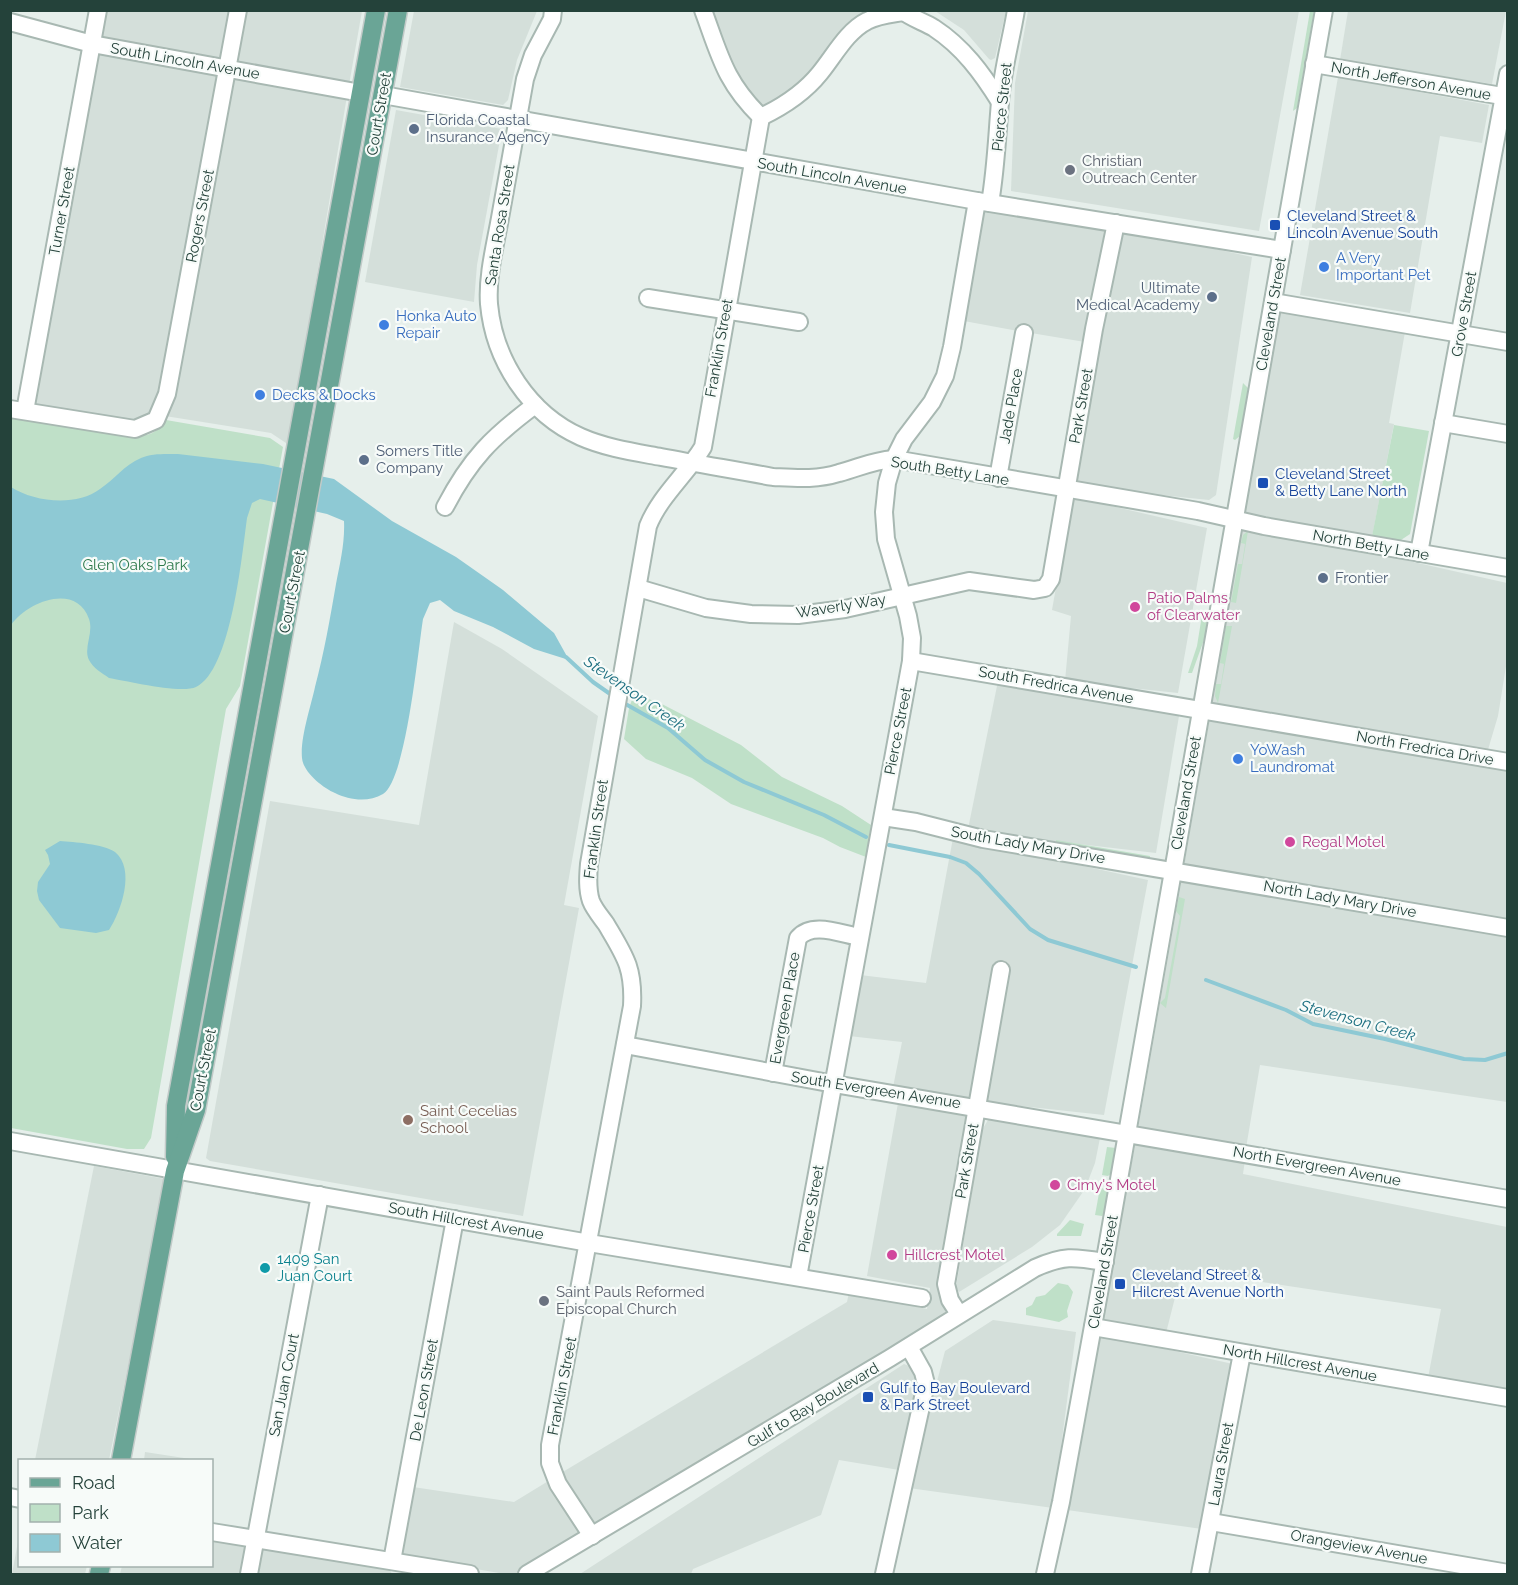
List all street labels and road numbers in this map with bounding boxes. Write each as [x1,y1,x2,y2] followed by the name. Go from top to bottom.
[109,39,261,83] street label: South Lincoln Avenue
[1330,58,1493,104] street label: North Jefferson Avenue
[988,62,1016,152] street label: Pierce Street
[363,71,395,157] street label: Court Street
[756,154,908,198] street label: South Lincoln Avenue
[482,163,518,287] street label: Santa Rosa Street
[45,165,79,257] street label: Turner Street
[182,168,218,264] street label: Rogers Street
[1252,256,1290,372] street label: Cleveland Street
[1448,270,1480,358] street label: Grove Street
[701,297,737,399] street label: Franklin Street
[996,367,1026,445] street label: Jade Place
[1066,367,1096,445] street label: Park Street
[890,453,1011,489] street label: South Betty Lane
[1311,526,1431,564] street label: North Betty Lane
[275,549,309,635] street label: Court Street
[795,590,887,622] street label: Waverly Way
[977,663,1135,708] street label: South Fredrica Avenue
[881,686,915,776] street label: Pierce Street
[1355,727,1495,769] street label: North Fredrica Drive
[1167,735,1205,851] street label: Cleveland Street
[580,778,612,880] street label: Franklin Street
[950,823,1107,867] street label: South Lady Mary Drive
[1262,877,1418,921] street label: North Lady Mary Drive
[766,950,804,1065] street label: Evergreen Place
[186,1027,220,1113] street label: Court Street
[790,1068,962,1112] street label: South Evergreen Avenue
[952,1122,982,1200] street label: Park Street
[1232,1142,1403,1190] street label: North Evergreen Avenue
[794,1164,828,1254] street label: Pierce Street
[387,1198,545,1244] street label: South Hillcrest Avenue
[1084,1214,1122,1330] street label: Cleveland Street
[265,1332,303,1438] street label: San Juan Court
[544,1335,580,1437] street label: Franklin Street
[406,1337,442,1443] street label: De Leon Street
[1222,1341,1379,1385] street label: North Hillcrest Avenue
[744,1359,882,1451] street label: Gulf to Bay Boulevard
[1205,1421,1237,1507] street label: Laura Street
[1289,1526,1429,1568] street label: Orangeview Avenue

